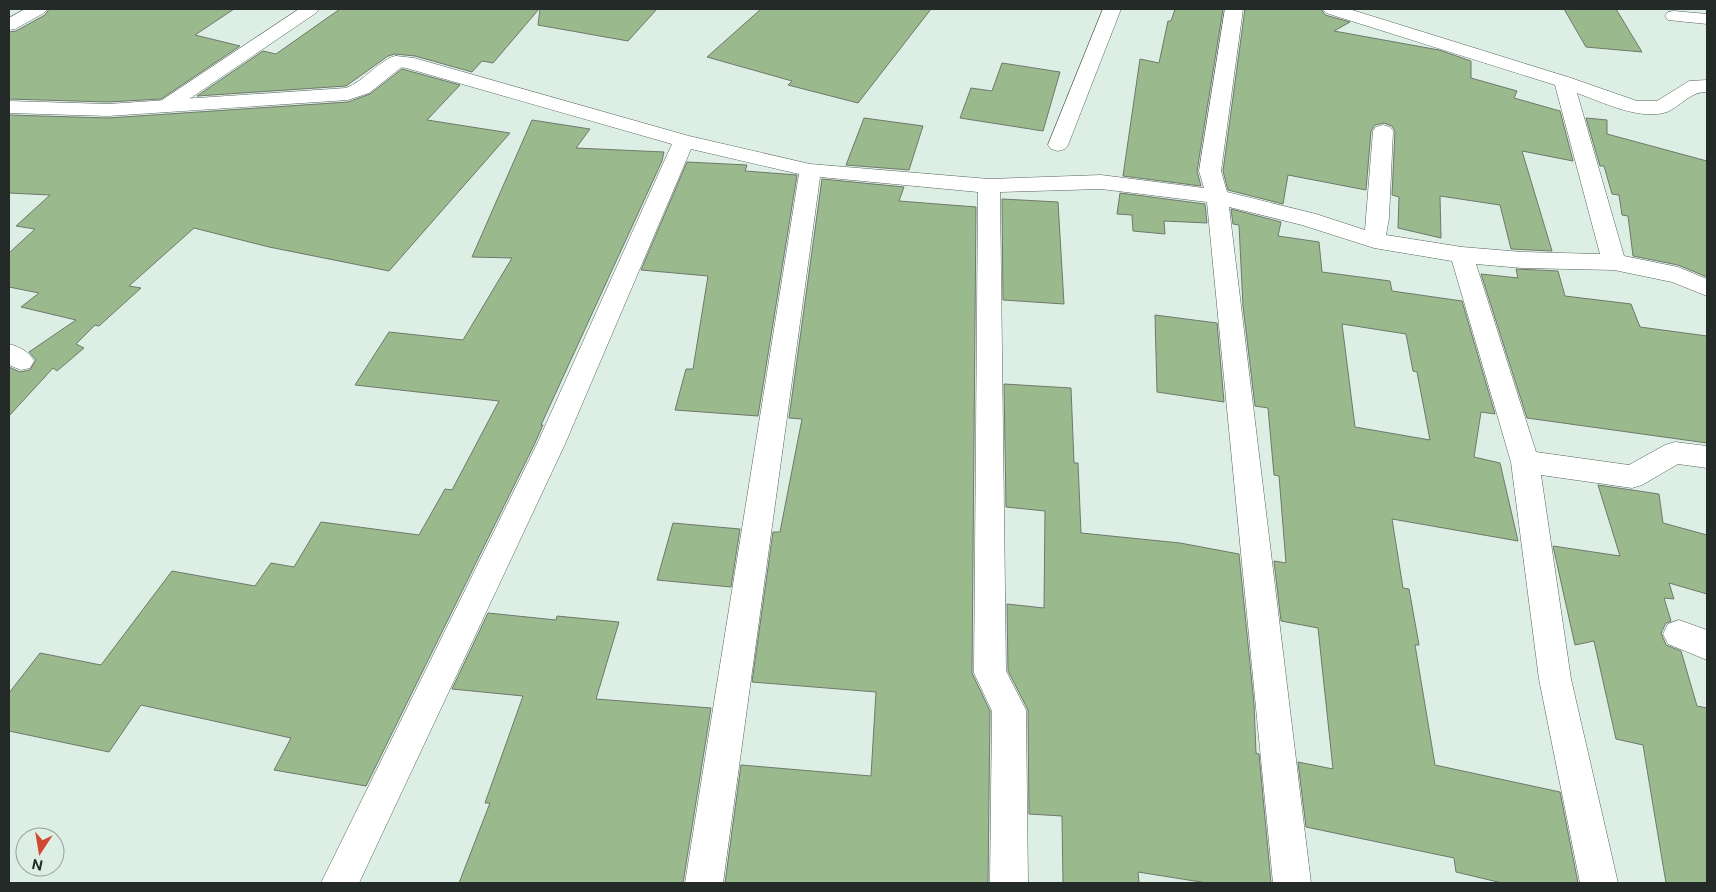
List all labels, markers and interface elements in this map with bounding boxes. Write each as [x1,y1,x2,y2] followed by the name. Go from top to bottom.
[15,827,65,877] north arrow
[30,856,44,874] text: N

